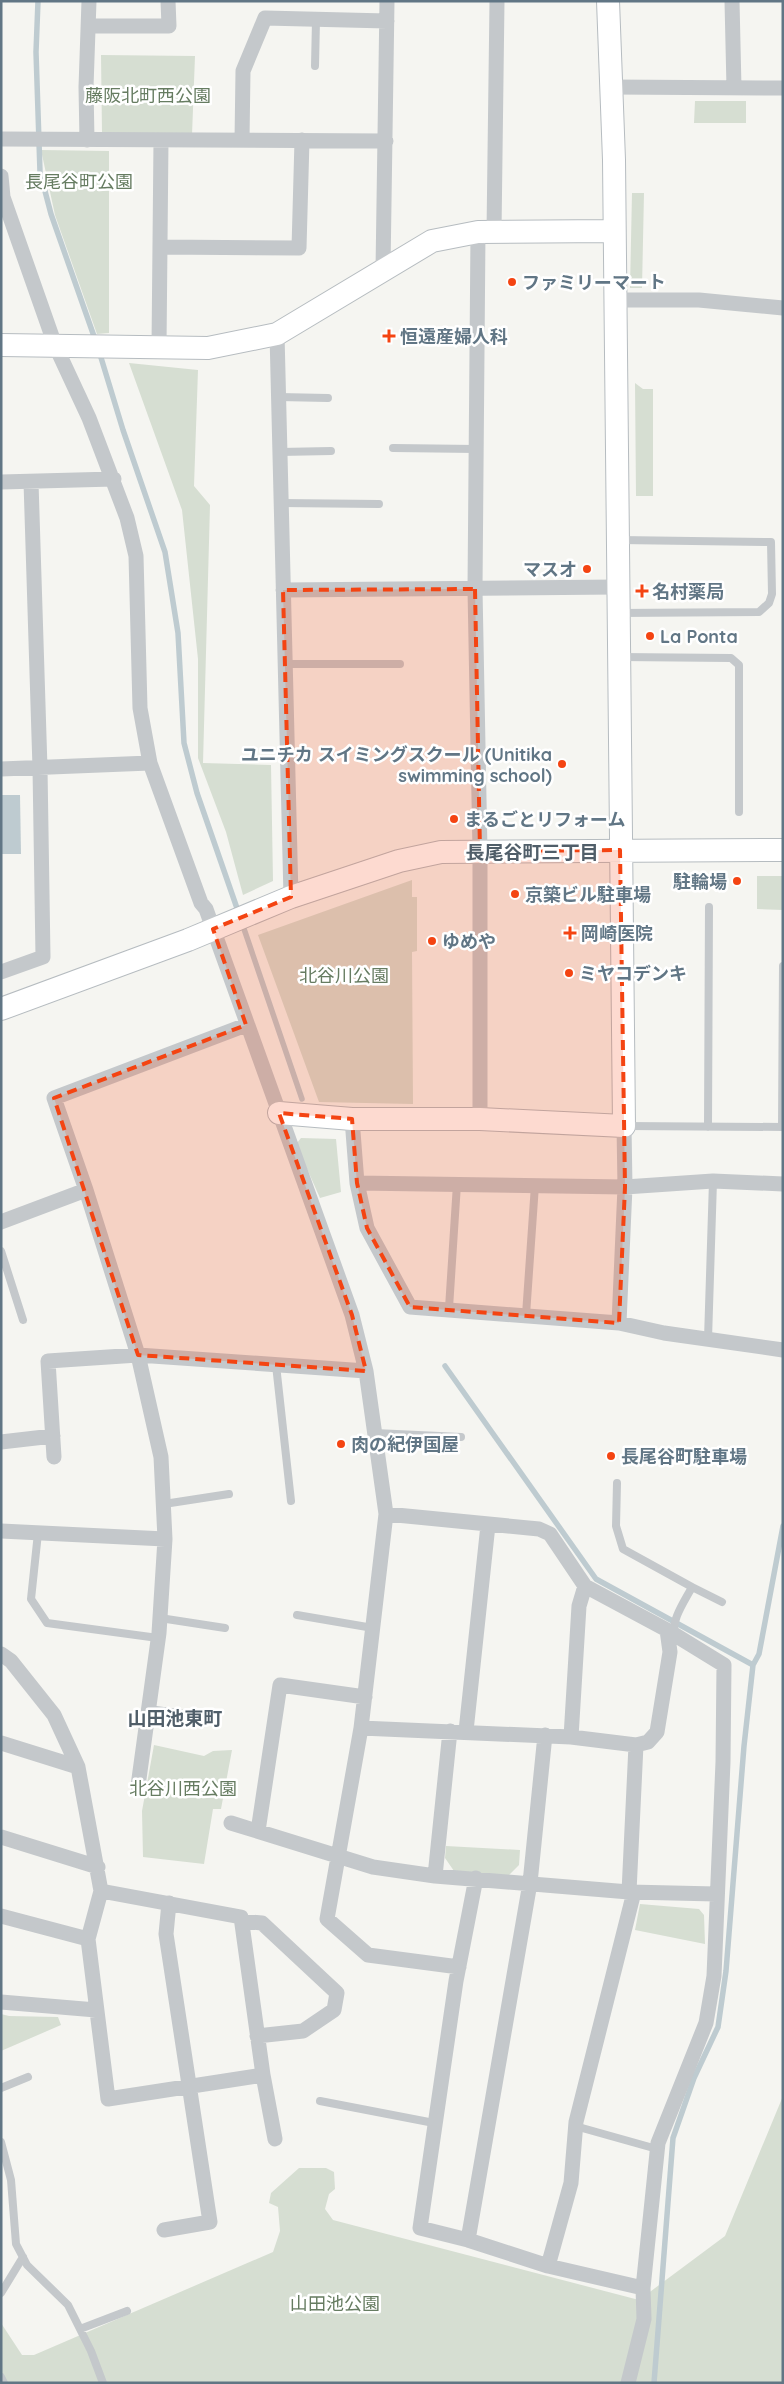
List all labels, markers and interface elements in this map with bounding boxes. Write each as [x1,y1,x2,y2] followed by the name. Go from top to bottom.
[85,84,211,107] park label: 藤阪北町西公園
[25,170,133,193] park label: 長尾谷町公園
[522,271,666,294] place label: ファミリーマート
[506,276,518,288] marker: ファミリーマート
[400,325,508,348] place label: 恒遠産婦人科
[382,329,396,343] marker: 恒遠産婦人科
[523,558,577,581] place label: マスオ
[581,563,593,575] marker: マスオ
[652,580,724,603] place label: 名村薬局
[636,585,648,597] marker: 名村薬局
[660,625,738,648] place label: La Ponta
[644,630,656,642] marker: La Ponta
[241,743,552,787] place label: ユニチカ スイミングスクール (Unitika swimming school)
[556,758,568,770] marker: ユニチカ スイミングスクール (Unitika swimming school)
[464,808,625,831] place label: まるごとリフォーム
[448,813,460,825] marker: まるごとリフォーム
[465,840,599,864] district label: 長尾谷町三丁目
[673,870,727,893] place label: 駐輪場
[731,875,743,887] marker: 駐輪場
[525,883,651,906] place label: 京築ビル駐車場
[509,888,521,900] marker: 京築ビル駐車場
[581,922,653,945] place label: 岡崎医院
[563,926,577,940] marker: 岡崎医院
[442,930,496,953] place label: ゆめや
[426,935,438,947] marker: ゆめや
[579,962,687,985] place label: ミヤコデンキ
[299,964,389,987] park label: 北谷川公園
[563,967,575,979] marker: ミヤコデンキ
[351,1433,459,1456] place label: 肉の紀伊国屋
[335,1438,347,1450] marker: 肉の紀伊国屋
[621,1445,747,1468] place label: 長尾谷町駐車場
[605,1450,617,1462] marker: 長尾谷町駐車場
[127,1706,223,1730] district label: 山田池東町
[129,1777,237,1800] park label: 北谷川西公園
[290,2292,380,2315] park label: 山田池公園

